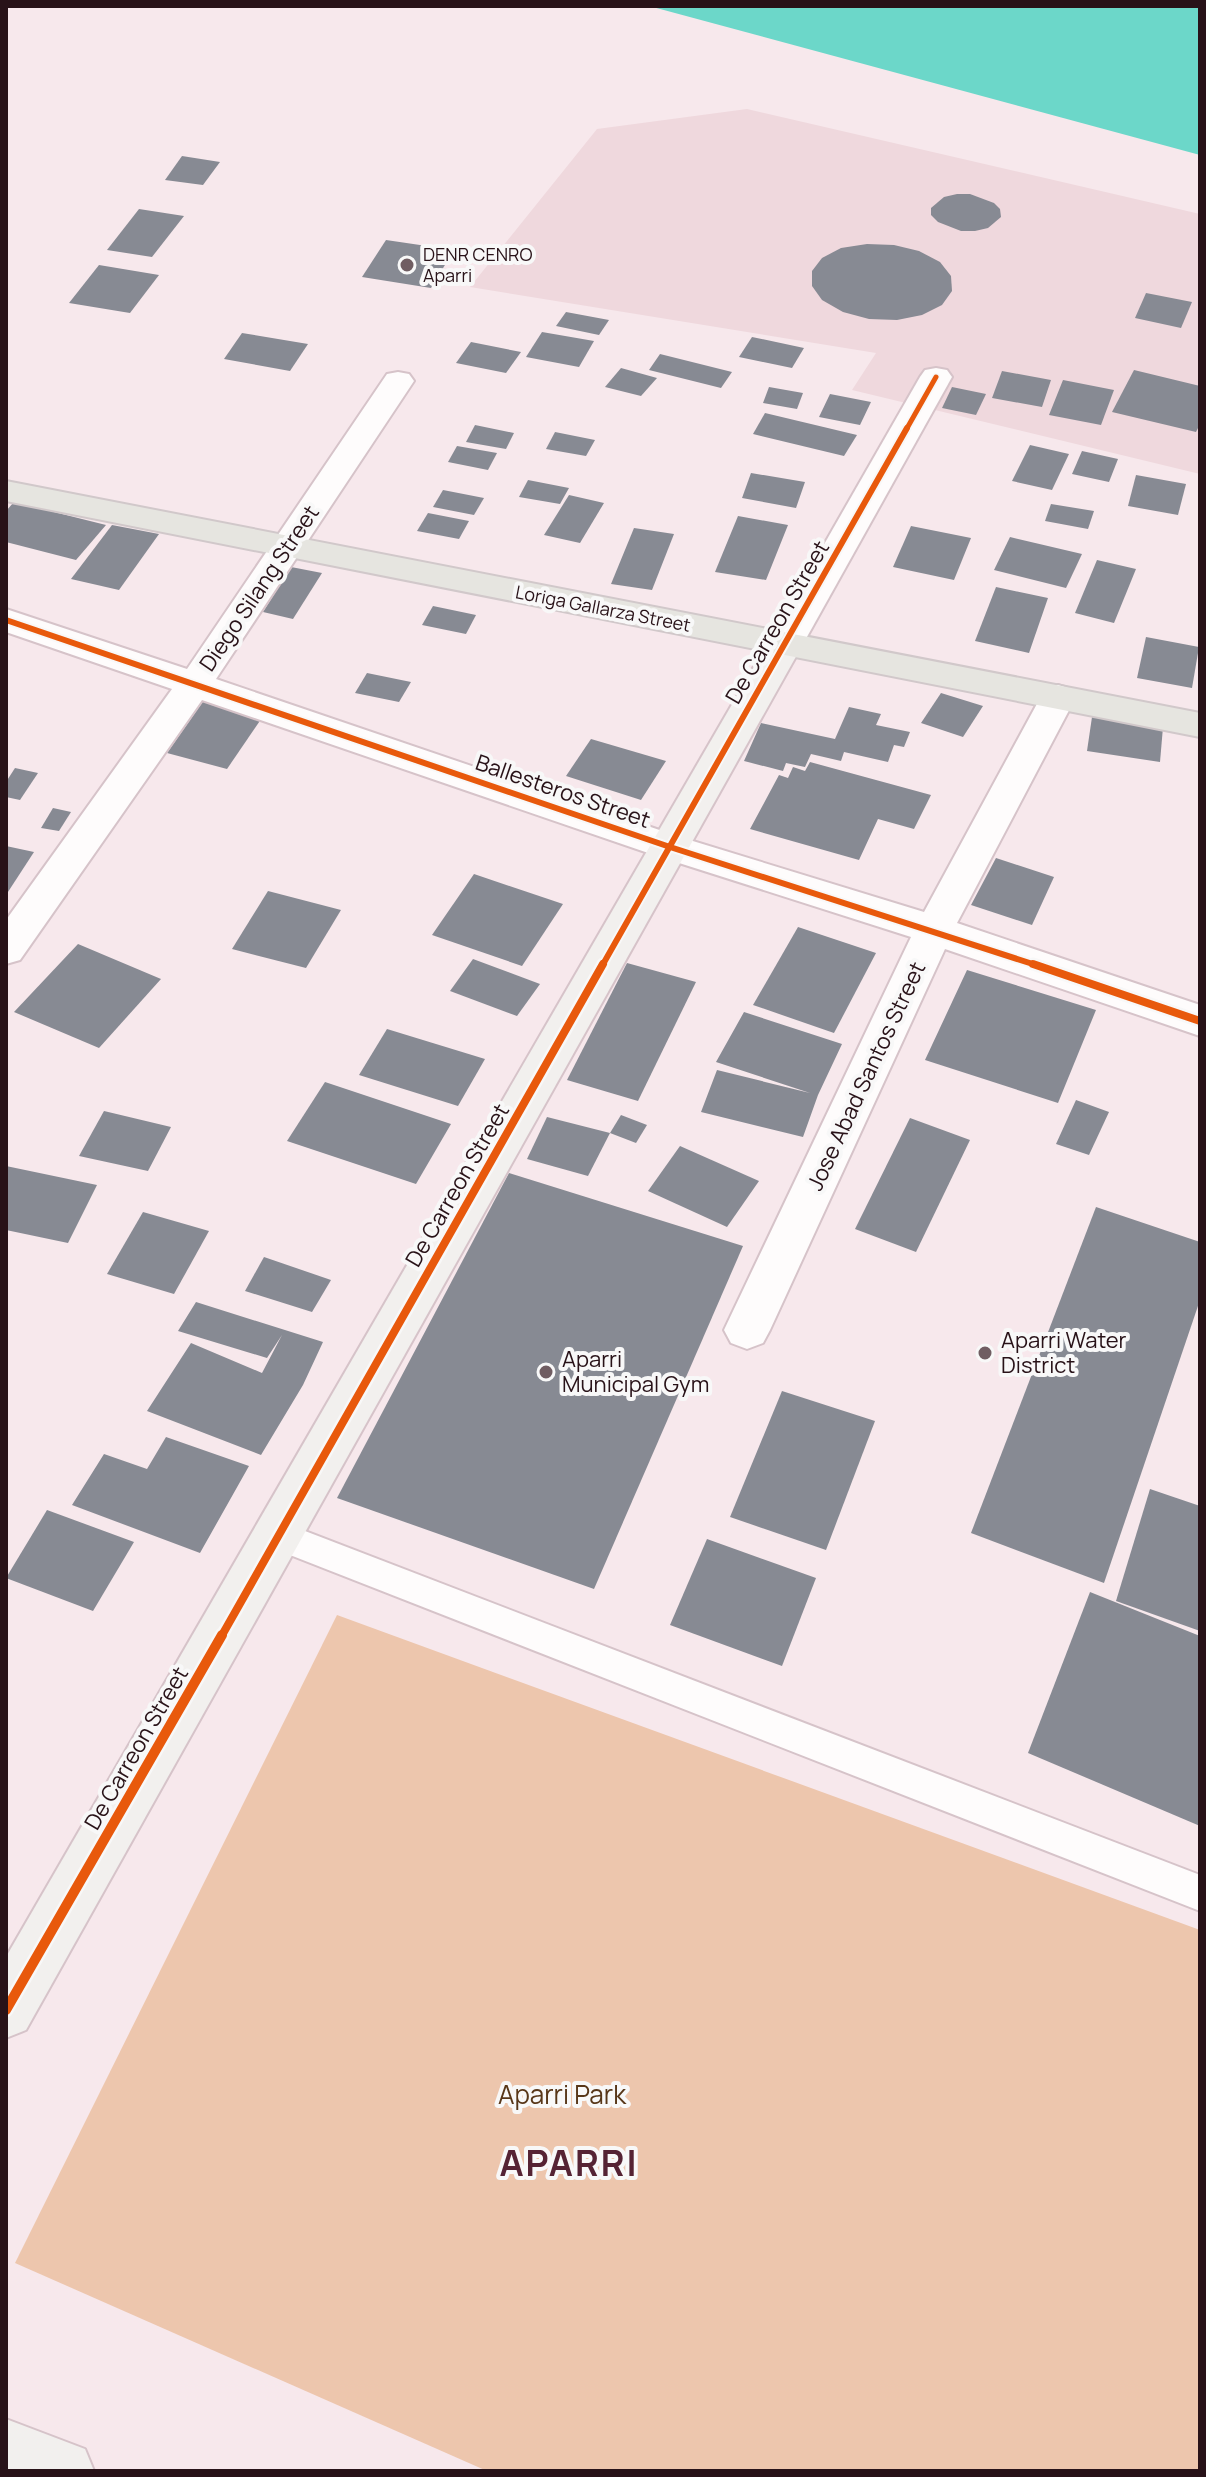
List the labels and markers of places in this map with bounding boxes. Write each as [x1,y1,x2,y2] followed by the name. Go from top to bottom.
[423,242,532,287] place label: DENR CENRO Aparri
[398,256,416,274] marker: DENR CENRO Aparri
[1001,1325,1127,1380] place label: Aparri Water District
[562,1344,709,1399] place label: Aparri Municipal Gym
[976,1344,994,1362] marker: Aparri Water District
[537,1363,555,1381] marker: Aparri Municipal Gym

